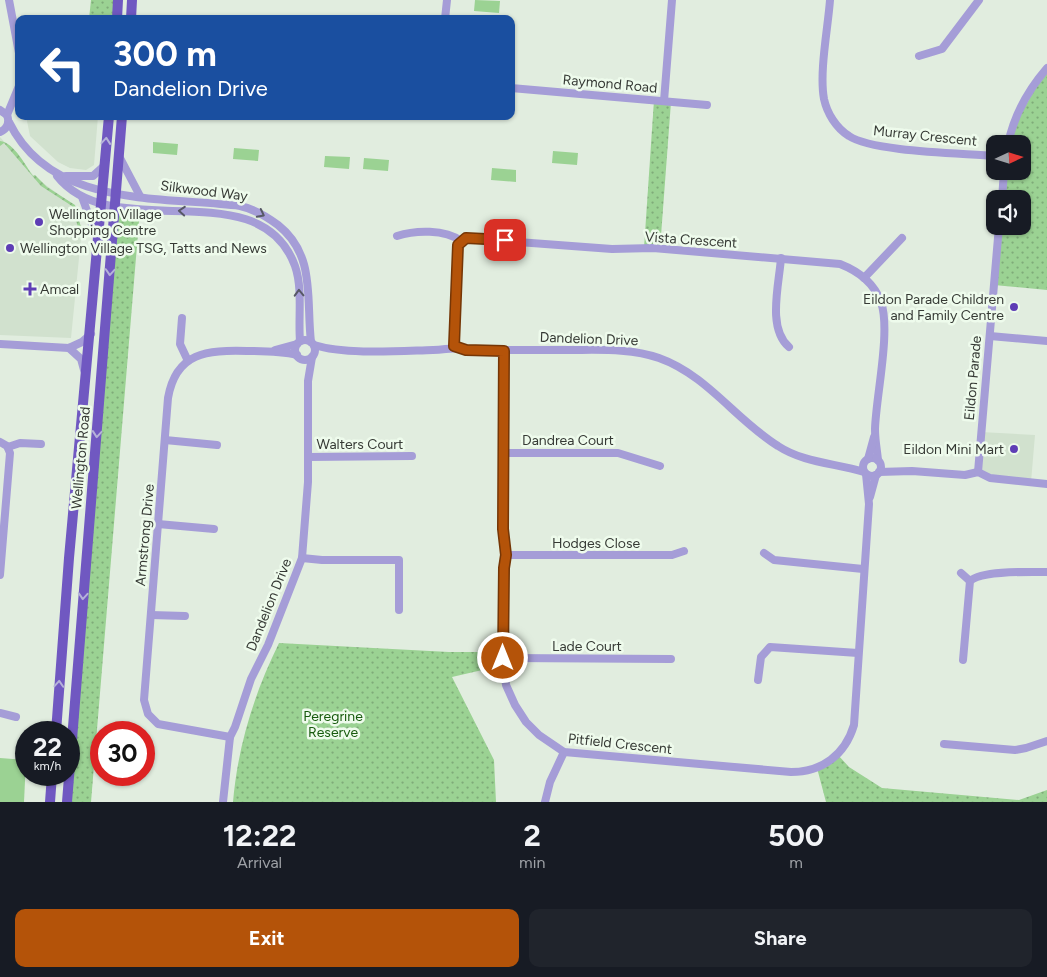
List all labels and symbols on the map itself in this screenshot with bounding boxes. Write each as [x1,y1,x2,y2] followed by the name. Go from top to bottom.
[562,71,658,97] street label: Raymond Road
[872,122,978,150] street label: Murray Crescent
[986,135,1031,180] north arrow
[101,137,112,145] one-way arrow
[159,177,249,205] street label: Silkwood Way
[49,206,162,239] place label: Wellington Village Shopping Centre
[177,206,185,217] one-way arrow
[256,208,265,218] one-way arrow
[33,216,45,228] marker: Wellington Village Shopping Centre
[484,219,526,261] pin
[644,228,738,252] street label: Vista Crescent
[20,240,267,257] place label: Wellington Village TSG, Tatts and News
[4,242,16,254] marker: Wellington Village TSG, Tatts and News
[104,268,115,276] one-way arrow
[40,281,79,298] place label: Amcal
[24,283,36,295] marker: Amcal
[293,288,304,296] one-way arrow
[863,291,1004,324] place label: Eildon Parade Children and Family Centre
[1008,301,1020,313] marker: Eildon Parade Children and Family Centre
[539,329,639,349] street label: Dandelion Drive
[961,335,985,421] street label: Eildon Parade
[68,406,94,510] street label: Wellington Road
[91,430,102,438] one-way arrow
[522,432,614,449] street label: Dandrea Court
[317,436,403,453] street label: Walters Court
[903,441,1004,458] place label: Eildon Mini Mart
[1008,443,1020,455] marker: Eildon Mini Mart
[132,483,158,587] street label: Armstrong Drive
[552,535,640,552] street label: Hodges Close
[243,556,295,654] street label: Dandelion Drive
[78,592,89,600] one-way arrow
[476,631,528,683] position arrow
[552,638,622,655] street label: Lade Court
[54,680,65,688] one-way arrow
[303,708,363,741] park label: Peregrine Reserve
[90,721,155,786] speed limit sign: 30
[567,730,673,758] street label: Pitfield Crescent

